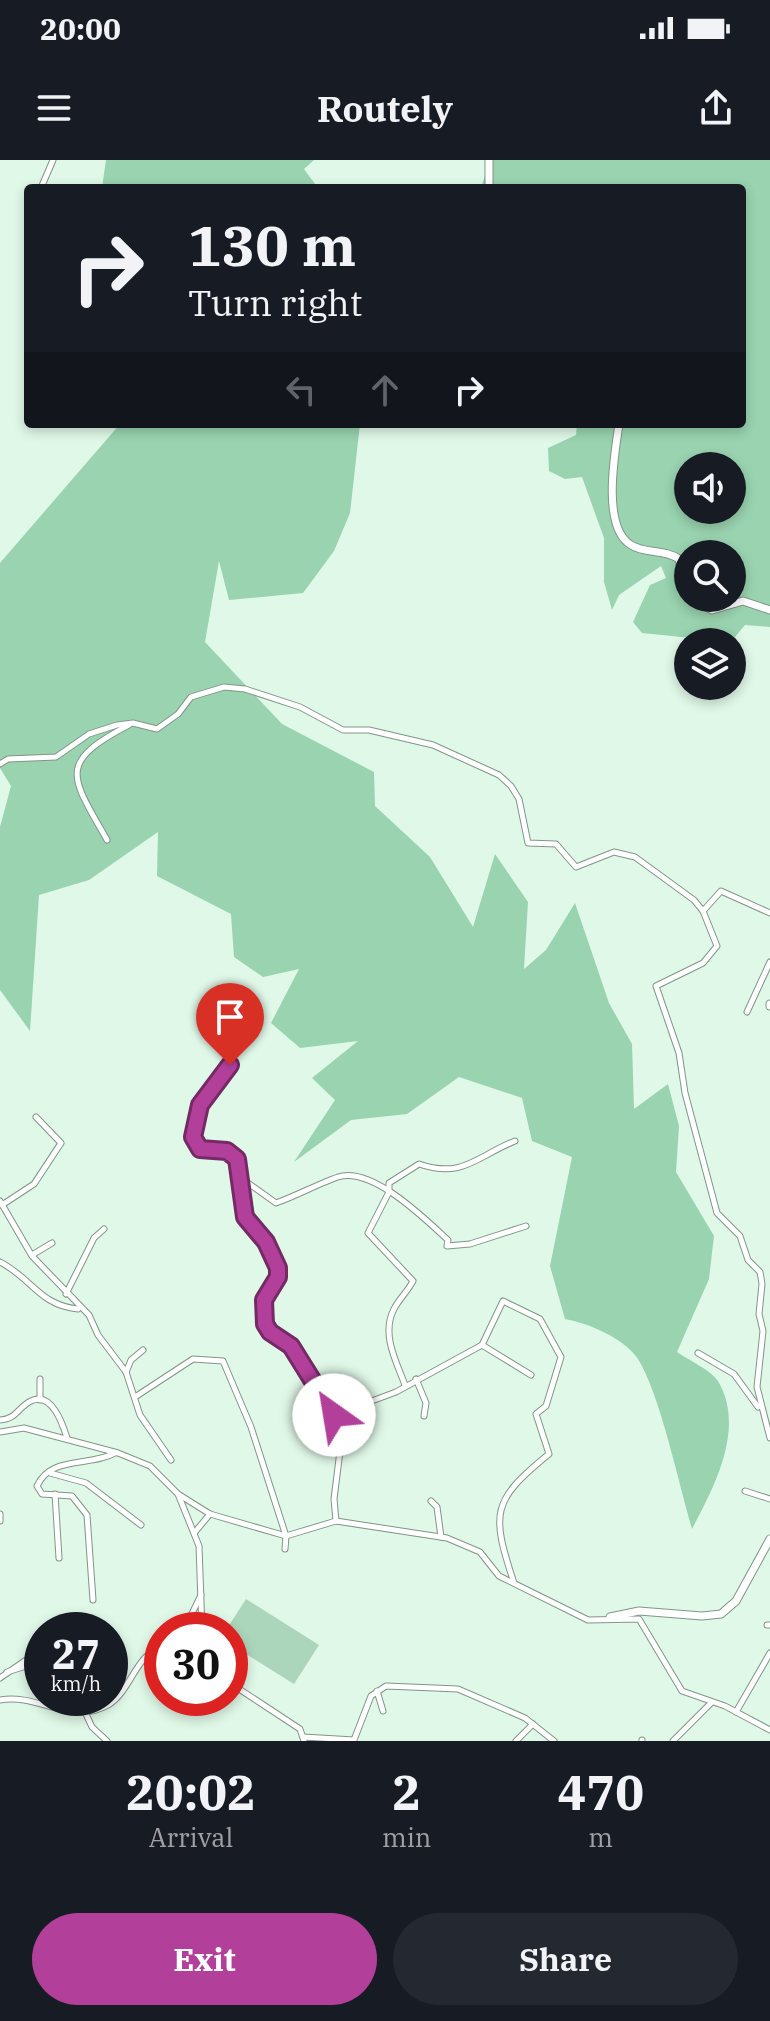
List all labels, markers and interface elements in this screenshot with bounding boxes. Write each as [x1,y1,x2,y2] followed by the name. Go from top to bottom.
[40,9,121,48] text: 20:00
[317,85,453,132] text: Routely
[32,86,76,130] icon: menu
[694,86,738,130] icon: share
[188,209,356,281] text: 130 m
[56,216,160,320] icon: right
[188,279,362,326] text: Turn right
[279,368,323,412] icon: left
[363,368,407,412] icon: ahead
[447,368,491,412] icon: right
[674,452,746,700] map controls
[674,452,746,524] button: sound
[674,540,746,612] button: search
[674,628,746,700] button: layers
[196,983,264,1065] pin
[208,995,252,1039] icon: arrive
[292,1373,376,1457] position arrow
[144,1612,248,1716] speed limit sign: 30
[52,1628,100,1680] text: 27
[51,1670,101,1697] text: km/h
[126,1761,256,1823] text: 20:02
[392,1761,421,1823] text: 2
[558,1761,644,1823] text: 470
[149,1820,233,1854] text: Arrival
[382,1820,431,1854] text: min
[588,1820,613,1854] text: m
[32,1913,377,2005] button: Exit
[393,1913,738,2005] button: Share

